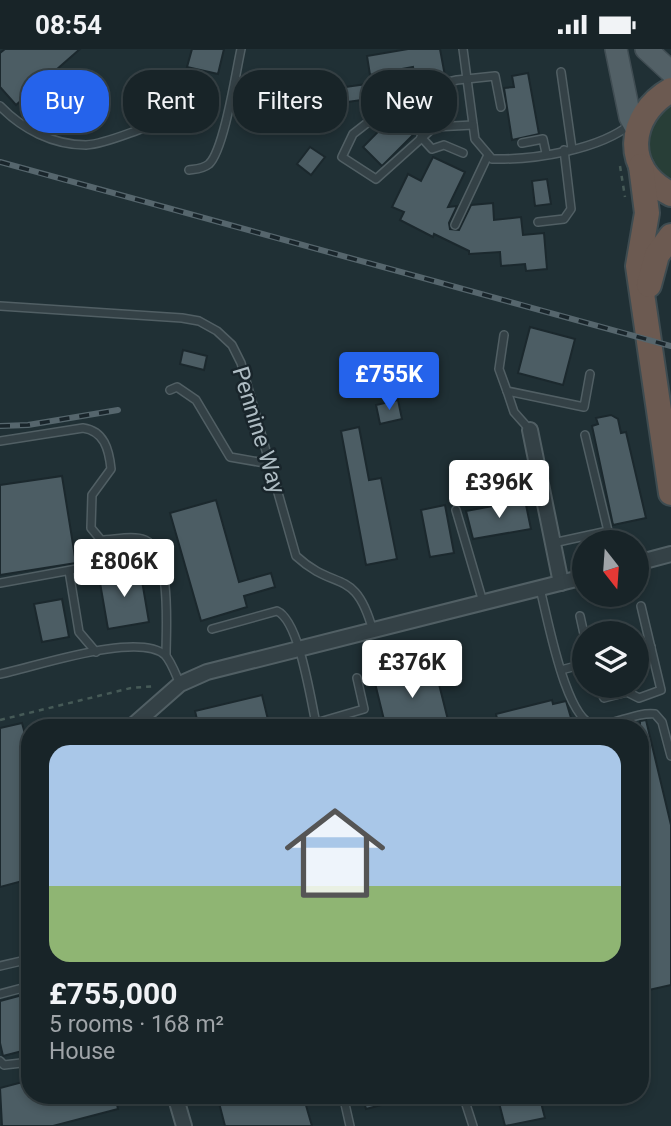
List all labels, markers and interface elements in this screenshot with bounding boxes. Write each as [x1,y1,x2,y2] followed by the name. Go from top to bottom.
[35,10,102,40] text: 08:54
[21,70,109,133] chip: Buy
[123,70,219,133] chip: Rent
[233,70,347,133] chip: Filters
[361,70,457,133] chip: New
[340,353,438,412] pin: £755K
[355,361,423,388] text: £755K
[226,363,291,497] street label: Pennine Way
[450,461,548,520] pin: £396K
[465,469,533,496] text: £396K
[572,530,649,607] north arrow
[572,530,649,698] map controls
[75,539,173,599] pin: £806K
[90,548,158,575] text: £806K
[572,621,649,698] button: layers
[363,641,461,700] pin: £376K
[378,649,446,676] text: £376K
[272,790,398,916] icon: home
[49,976,177,1011] text: £755,000
[49,1011,224,1038] text: 5 rooms · 168 m²
[49,1038,115,1065] text: House

